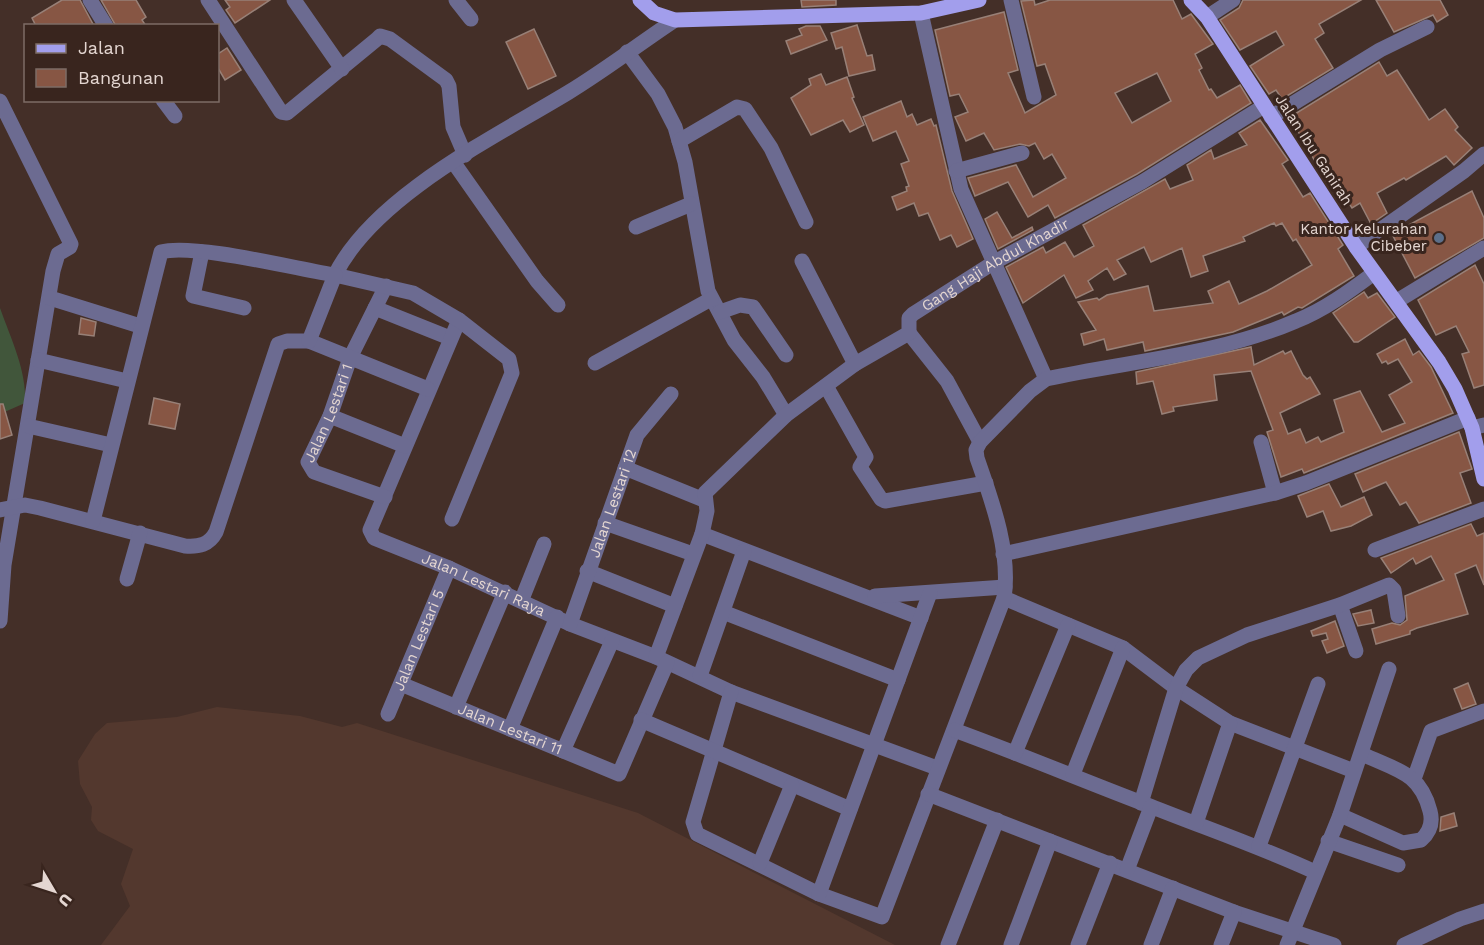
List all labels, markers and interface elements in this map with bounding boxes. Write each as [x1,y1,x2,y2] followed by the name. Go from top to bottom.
[24,24,219,102] legend
[78,37,125,58] text: Jalan
[78,67,164,88] text: Bangunan
[1271,91,1357,209] street label: Jalan Ibu Ganirah
[918,214,1072,315] street label: Gang Haji Abdul Khadir
[1300,220,1427,255] place label: Kantor Kelurahan Cibeber
[1432,231,1446,245] marker: Kantor Kelurahan Cibeber
[300,361,356,465] street label: Jalan Lestari 1
[585,447,640,560] street label: Jalan Lestari 12
[419,549,549,620] street label: Jalan Lestari Raya
[390,587,448,694] street label: Jalan Lestari 5
[455,700,565,759] street label: Jalan Lestari 11
[24,861,84,921] north arrow
[54,890,76,911] text: U

